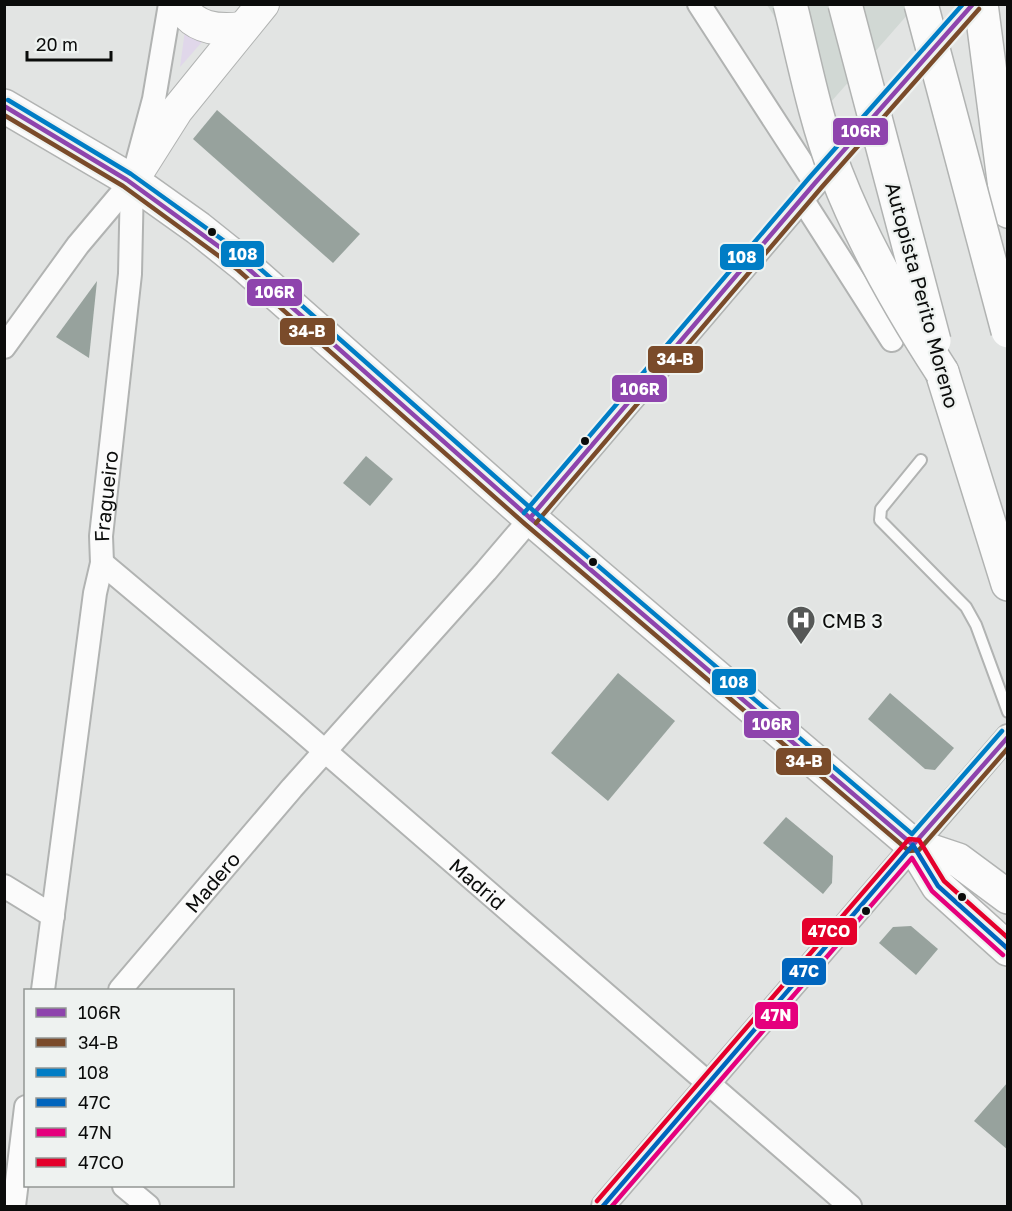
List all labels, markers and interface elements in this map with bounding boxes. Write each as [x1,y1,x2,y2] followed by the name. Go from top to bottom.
[27,24,111,62] scale bar
[36,33,78,55] text: 20 m
[832,117,889,146] line badge: 106R
[841,121,881,141] text: 106R
[881,179,965,411] street label: Autopista Perito Moreno
[206,226,218,238] unlabelled marker
[220,240,265,268] line badge: 108
[719,243,765,271] line badge: 108
[229,244,257,264] text: 108
[728,247,756,267] text: 108
[246,278,303,307] line badge: 106R
[255,282,295,302] text: 106R
[279,317,336,346] line badge: 34-B
[288,321,326,341] text: 34-B
[647,345,704,374] line badge: 34-B
[656,349,694,369] text: 34-B
[611,374,668,403] line badge: 106R
[620,379,660,399] text: 106R
[579,435,591,447] unlabelled marker
[89,449,122,543] street label: Fragueiro
[587,556,599,568] unlabelled marker
[785,604,817,646] hospital icon: CMB 3
[822,608,883,632] place label: CMB 3
[711,668,757,696] line badge: 108
[720,672,748,692] text: 108
[743,710,800,739] line badge: 106R
[752,714,792,734] text: 106R
[775,747,832,776] line badge: 34-B
[785,751,823,771] text: 34-B
[180,847,245,917] street label: Madero
[445,853,511,914] street label: Madrid
[956,891,968,903] unlabelled marker
[860,905,872,917] unlabelled marker
[801,917,858,946] line badge: 47CO
[808,921,850,941] text: 47CO
[781,957,827,986] line badge: 47C
[789,961,819,981] text: 47C
[24,989,234,1187] legend
[78,1001,121,1023] text: 106R
[754,1001,799,1030] line badge: 47N
[761,1005,791,1025] text: 47N
[78,1031,118,1053] text: 34-B
[78,1061,109,1083] text: 108
[78,1091,111,1113] text: 47C
[78,1121,112,1143] text: 47N
[78,1151,124,1173] text: 47CO

